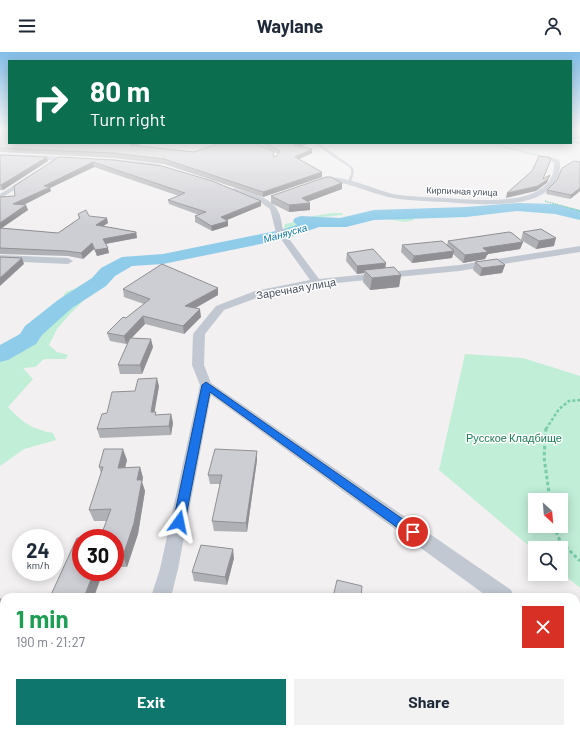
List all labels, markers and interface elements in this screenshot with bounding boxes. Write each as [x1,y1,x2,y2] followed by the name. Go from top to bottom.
[16,15,38,37] icon: menu
[257,15,323,37] text: Waylane
[542,15,564,37] icon: person
[90,74,150,108] text: 80 m
[24,76,76,128] icon: right
[90,108,166,130] text: Turn right
[426,184,498,198] street label: Кирпичная улица
[262,221,309,245] water label: Маняуска
[255,274,338,301] street label: Заречная улица
[466,431,562,444] park label: Русское Кладбище
[528,493,568,533] north arrow
[528,493,568,581] map controls
[158,501,200,543] position arrow
[396,515,430,549] pin
[402,521,424,543] icon: arrive
[72,529,124,581] speed limit sign: 30
[26,538,50,562] text: 24
[528,541,568,581] button: search
[27,559,49,571] text: km/h
[16,604,69,633] text: 1 min
[522,606,564,648] button: close
[16,634,85,650] text: 190 m · 21:27
[16,679,286,725] button: Exit
[294,679,564,725] button: Share

